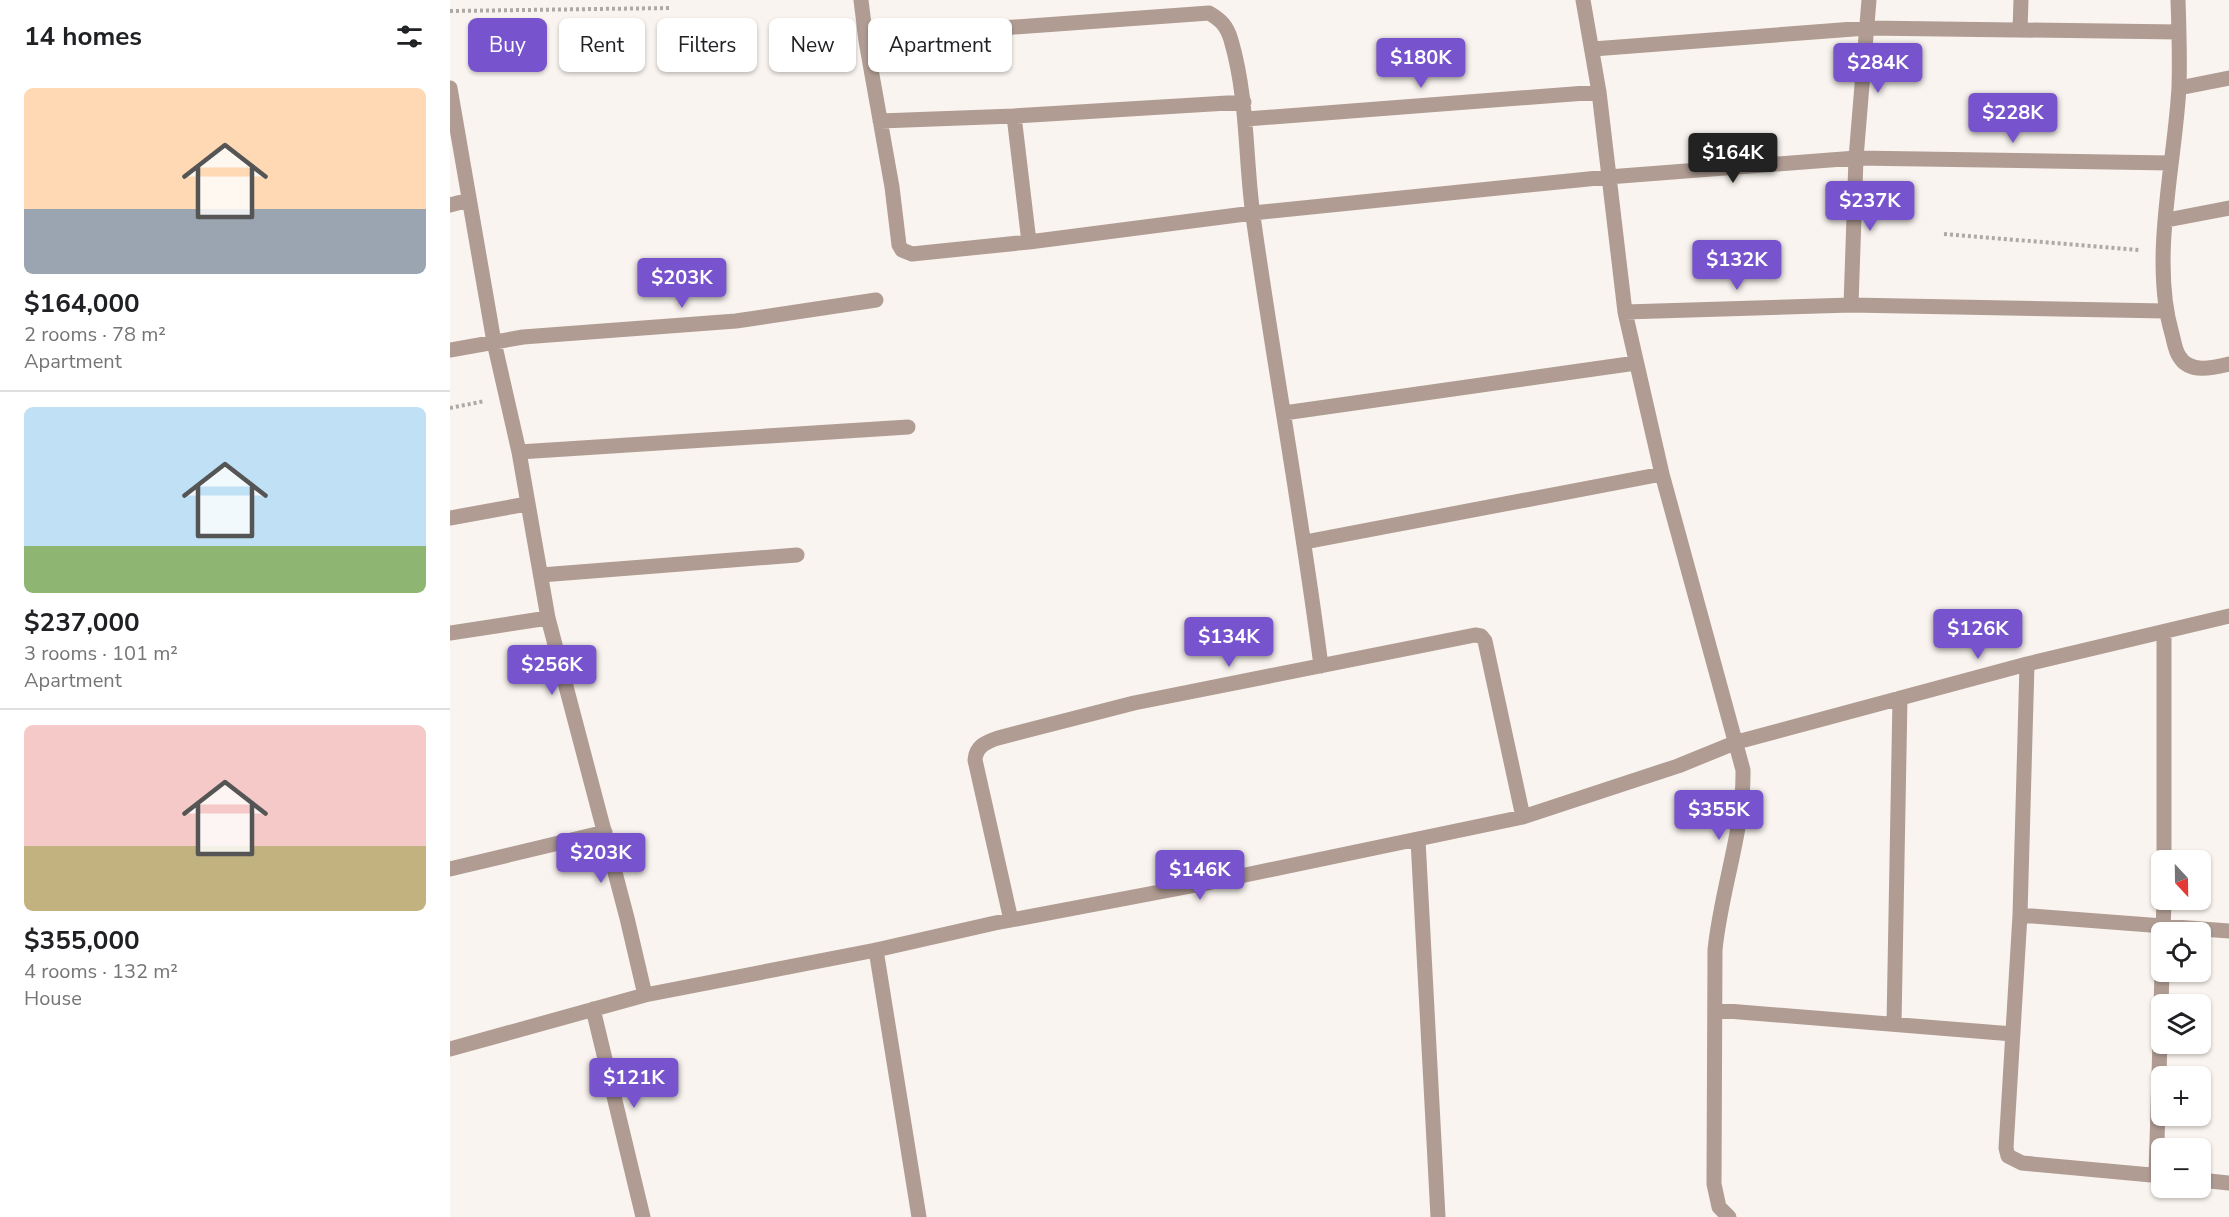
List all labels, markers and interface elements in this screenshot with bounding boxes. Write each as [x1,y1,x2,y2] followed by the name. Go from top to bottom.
[468,18,547,72] chip: Buy
[559,18,645,72] chip: Rent
[657,18,757,72] chip: Filters
[769,18,856,72] chip: New
[868,18,1012,72] chip: Apartment
[24,19,142,54] text: 14 homes
[393,20,426,53] icon: filters
[1379,38,1463,89] pin: $180K
[1836,43,1920,94] pin: $284K
[1390,44,1452,71] text: $180K
[1847,49,1909,76] text: $284K
[1971,93,2055,144] pin: $228K
[1982,99,2044,126] text: $228K
[171,127,279,235] icon: home
[1691,133,1775,184] pin: $164K
[1702,139,1764,166] text: $164K
[1828,181,1912,232] pin: $237K
[1839,187,1901,214] text: $237K
[1695,240,1779,291] pin: $132K
[1706,246,1768,273] text: $132K
[640,258,724,309] pin: $203K
[651,264,713,291] text: $203K
[24,286,140,321] text: $164,000
[24,321,166,348] text: 2 rooms · 78 m²
[24,348,122,375] text: Apartment
[171,446,279,554] icon: home
[24,605,140,640] text: $237,000
[1936,609,2020,660] pin: $126K
[1947,615,2009,642] text: $126K
[1187,617,1271,668] pin: $134K
[1198,623,1260,650] text: $134K
[24,640,178,667] text: 3 rooms · 101 m²
[510,645,594,696] pin: $256K
[521,651,583,678] text: $256K
[24,667,122,694] text: Apartment
[171,764,279,872] icon: home
[1677,790,1761,841] pin: $355K
[1688,796,1750,823] text: $355K
[559,833,643,884] pin: $203K
[570,839,632,866] text: $203K
[1158,850,1242,901] pin: $146K
[2151,850,2211,910] north arrow
[2151,850,2211,1198] map controls
[1169,856,1231,883] text: $146K
[2151,922,2211,982] button: locate
[24,923,140,958] text: $355,000
[24,958,178,985] text: 4 rooms · 132 m²
[24,985,82,1012] text: House
[2151,994,2211,1054] button: layers
[592,1058,676,1109] pin: $121K
[603,1064,665,1091] text: $121K
[2151,1066,2211,1126] button: +
[2151,1138,2211,1198] button: −

